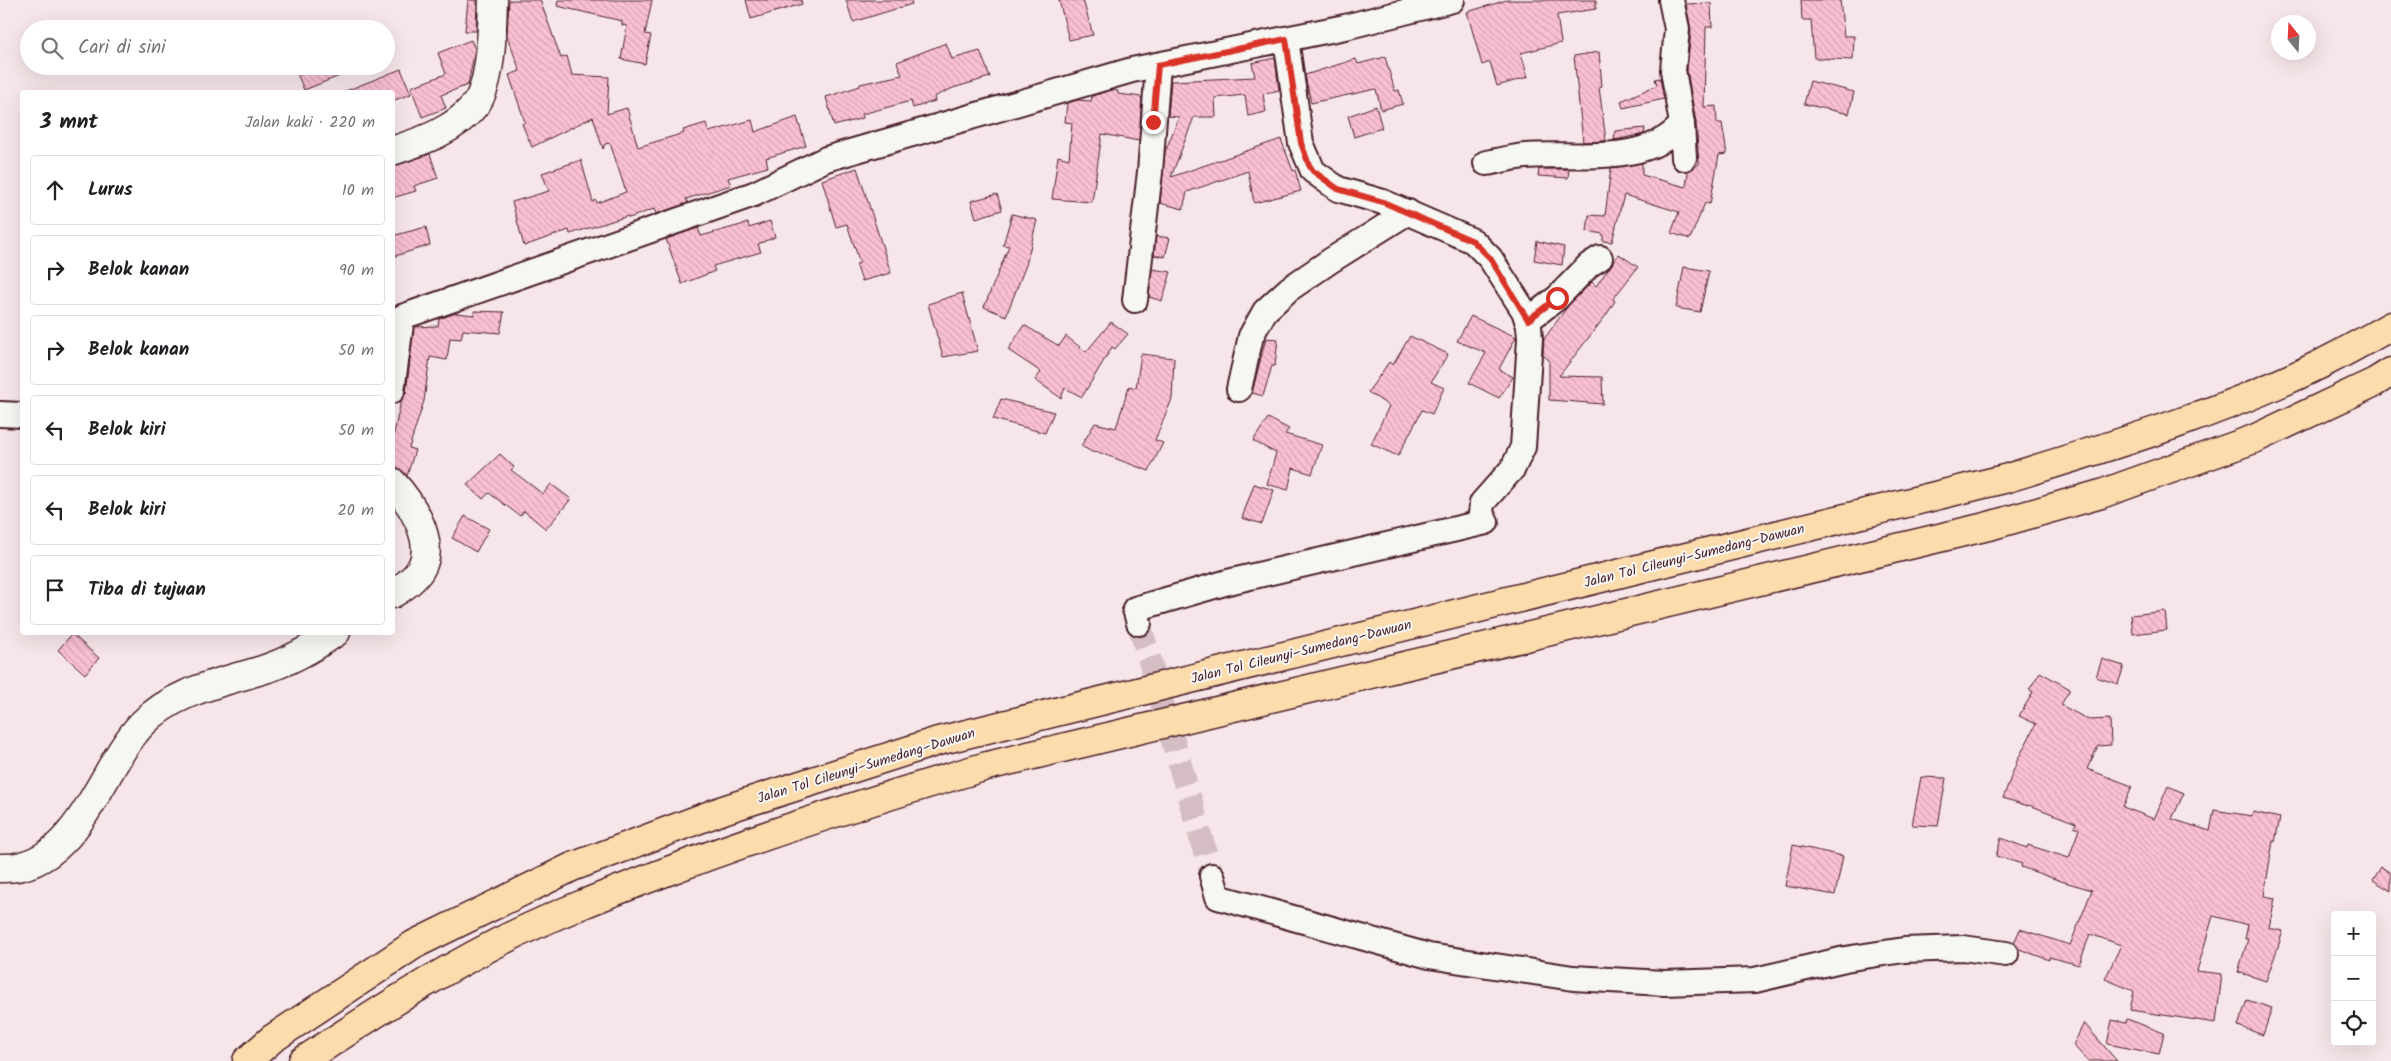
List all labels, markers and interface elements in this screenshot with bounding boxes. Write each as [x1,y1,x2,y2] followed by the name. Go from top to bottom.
[2271,15,2316,60] north arrow
[20,20,395,75] search box
[78,33,166,63] text: Cari di sini
[38,34,66,62] icon: search
[40,106,98,139] text: 3 mnt
[245,110,375,135] text: Jalan kaki · 220 m
[1142,111,1165,134] route end
[88,175,133,205] text: Lurus
[41,176,69,204] icon: ahead
[342,178,374,203] text: 10 m
[88,255,189,285] text: Belok kanan
[41,256,69,284] icon: right
[339,258,374,283] text: 90 m
[1546,287,1569,310] route start
[88,335,189,365] text: Belok kanan
[41,336,69,364] icon: right
[338,338,374,363] text: 50 m
[88,415,166,445] text: Belok kiri
[41,416,69,444] icon: left
[338,418,374,443] text: 50 m
[88,495,166,525] text: Belok kiri
[41,496,69,524] icon: left
[338,498,374,523] text: 20 m
[1582,518,1807,594] street label: Jalan Tol Cileunyi–Sumedang–Dawuan
[88,575,206,605] text: Tiba di tujuan
[41,576,69,604] icon: arrive
[1189,614,1414,690] street label: Jalan Tol Cileunyi–Sumedang–Dawuan
[755,722,978,810] street label: Jalan Tol Cileunyi–Sumedang–Dawuan
[2331,911,2376,1046] map controls
[2331,911,2376,956] button: +
[2331,956,2376,1001] button: −
[2331,1001,2376,1046] button: locate

